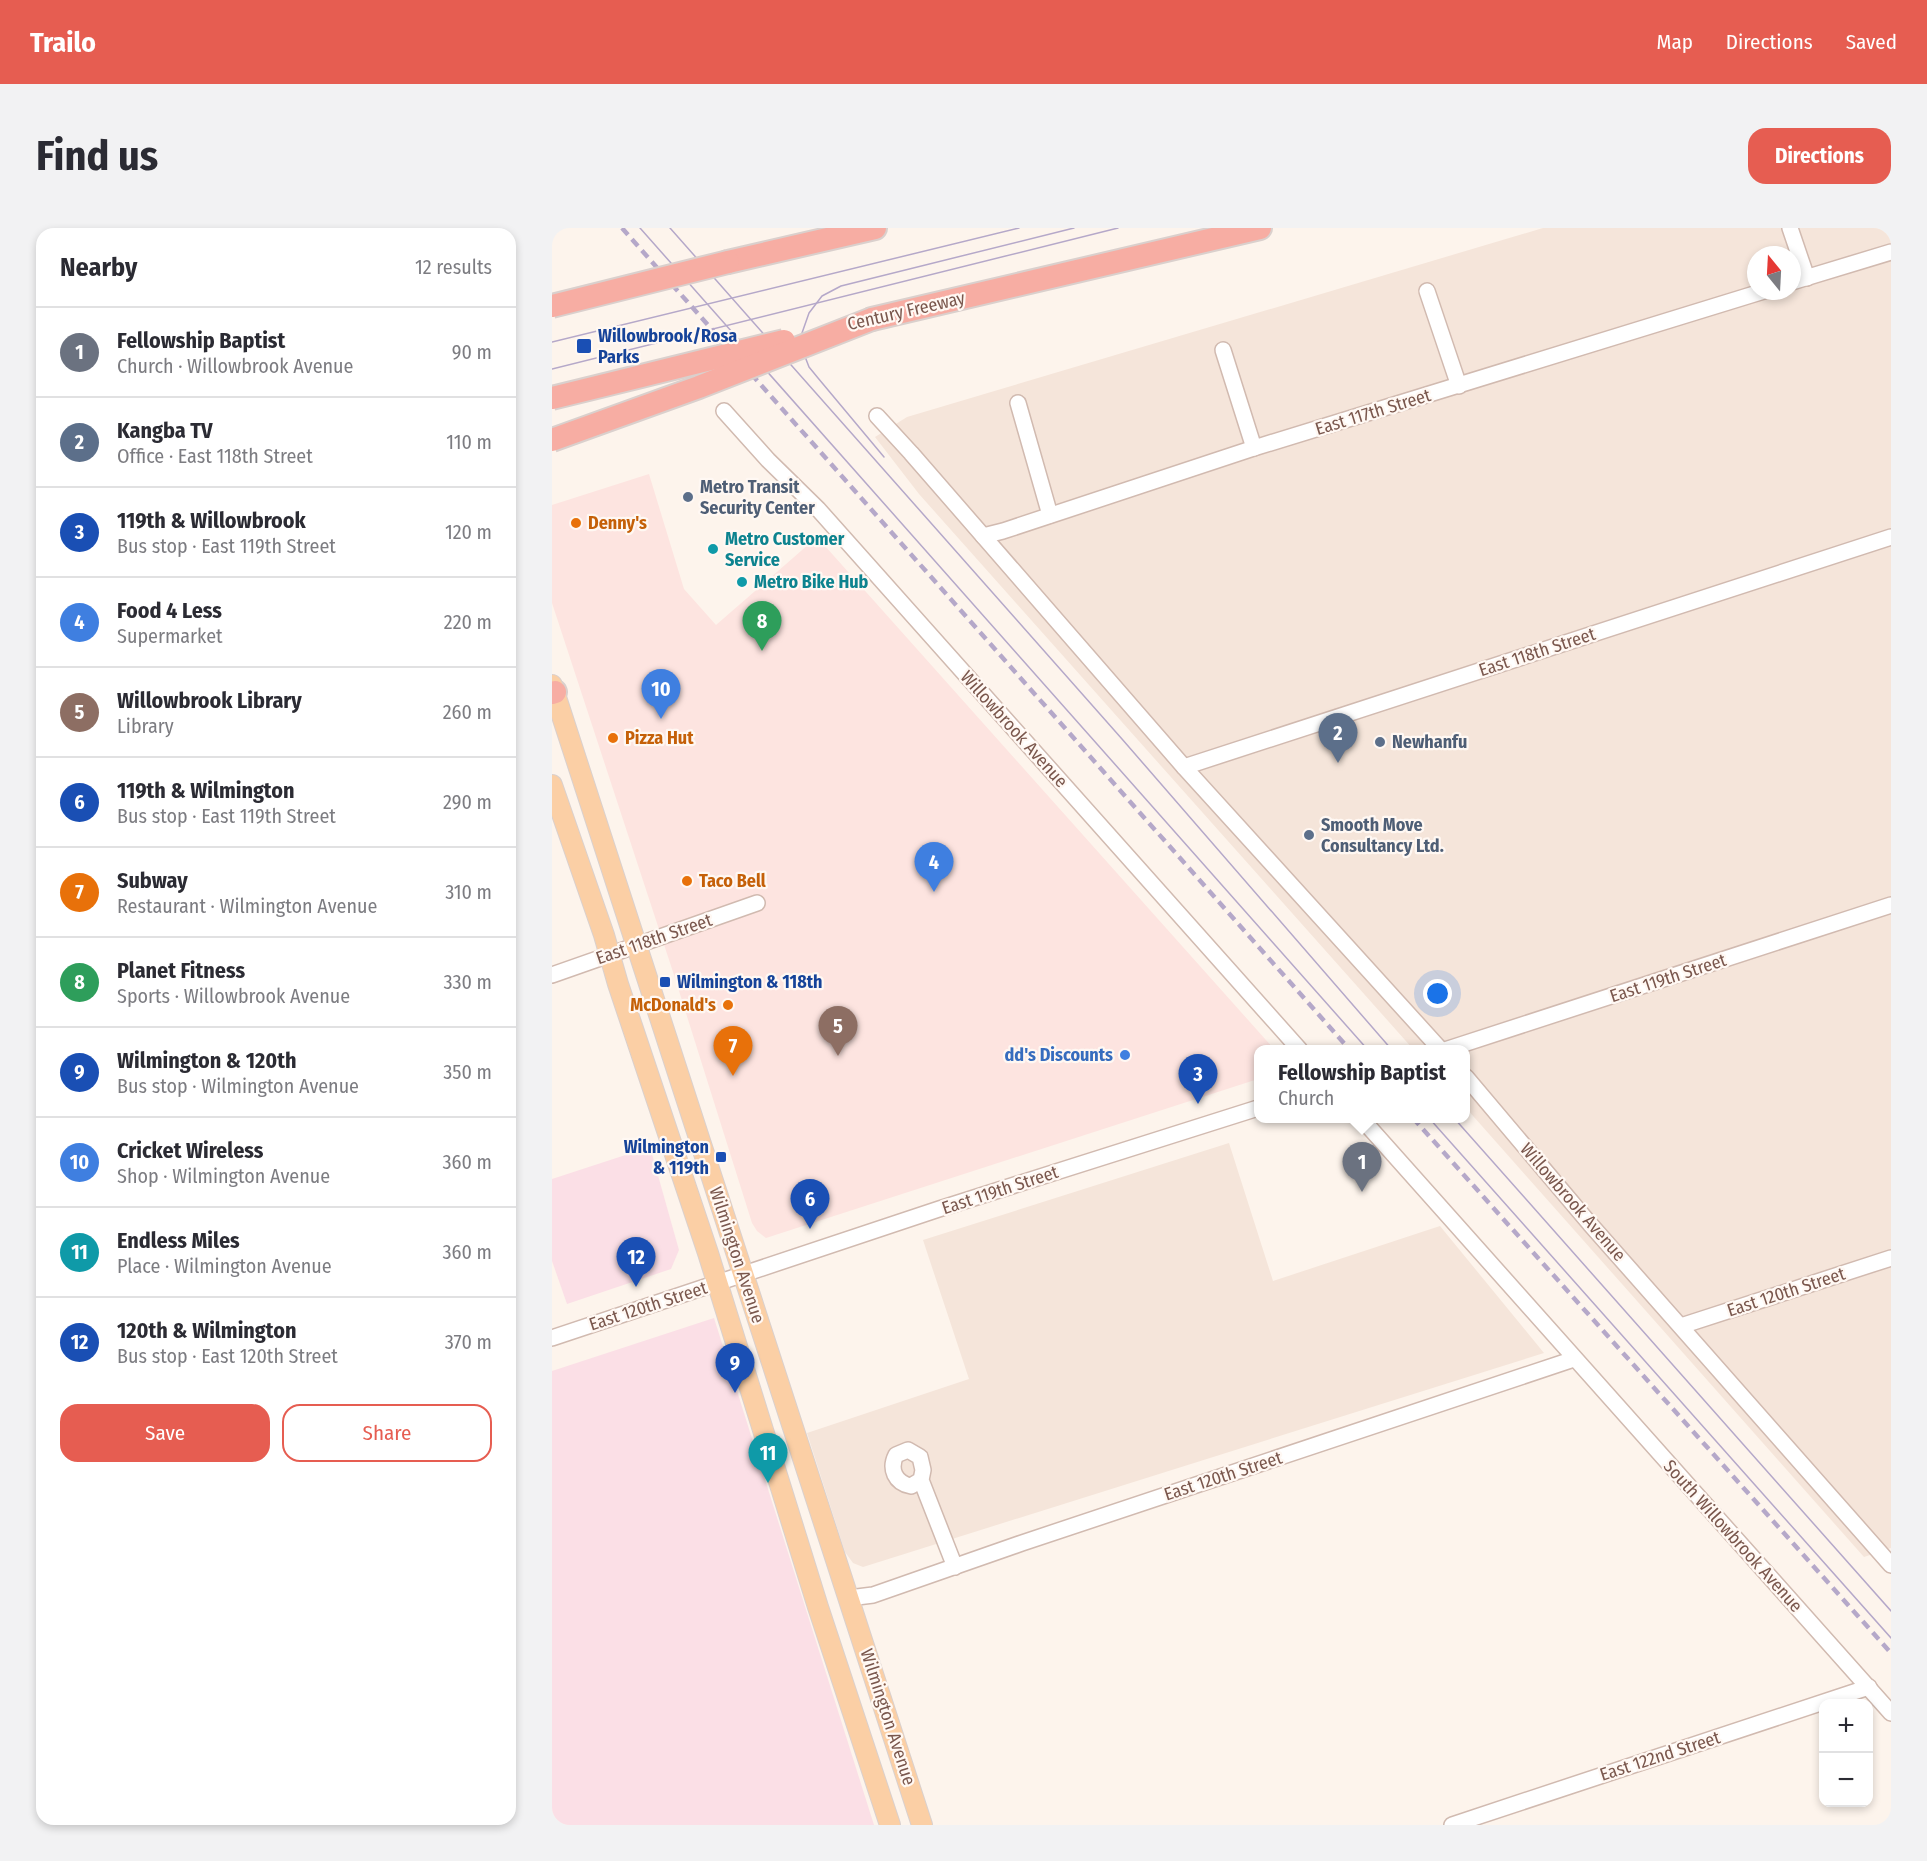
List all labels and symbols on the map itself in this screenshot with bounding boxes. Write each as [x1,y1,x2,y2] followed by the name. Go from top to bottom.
[1747,246,1801,300] north arrow
[845,287,967,335] street label: Century Freeway
[598,325,737,368] place label: Willowbrook/Rosa Parks
[575,337,593,355] marker: Willowbrook/Rosa Parks
[1313,384,1434,440] street label: East 117th Street
[700,476,815,519] place label: Metro Transit Security Center
[681,490,695,504] marker: Metro Transit Security Center
[588,512,647,534] place label: Denny's
[569,516,583,530] marker: Denny's
[725,528,845,571] place label: Metro Customer Service
[706,542,720,556] marker: Metro Customer Service
[754,571,869,593] place label: Metro Bike Hub
[735,575,749,589] marker: Metro Bike Hub
[742,602,782,651] pin: 8
[1476,623,1598,681] street label: East 118th Street
[956,666,1072,792] street label: Willowbrook Avenue
[642,670,680,719] pin: 10
[1318,714,1358,763] pin: 2
[625,727,694,749] place label: Pizza Hut
[606,731,620,745] marker: Pizza Hut
[1392,731,1467,753] place label: Newhanfu
[1373,735,1387,749] marker: Newhanfu
[1321,814,1444,857] place label: Smooth Move Consultancy Ltd.
[1302,828,1316,842] marker: Smooth Move Consultancy Ltd.
[914,842,953,892] pin: 4
[699,870,766,892] place label: Taco Bell
[680,874,694,888] marker: Taco Bell
[593,909,715,969] street label: East 118th Street
[1607,949,1729,1007] street label: East 119th Street
[677,971,822,993] place label: Wilmington & 118th
[658,975,672,989] marker: Wilmington & 118th
[1423,979,1452,1008] your location
[630,994,716,1016] place label: McDonald's
[721,998,735,1012] marker: McDonald's
[818,1006,858,1056] pin: 5
[714,1026,753,1076] pin: 7
[1005,1044,1113,1066] place label: dd's Discounts
[1118,1048,1132,1062] marker: dd's Discounts
[1178,1054,1218,1104] pin: 3
[624,1136,709,1179] place label: Wilmington & 119th
[1516,1138,1630,1266] street label: Willowbrook Avenue
[1342,1142,1382,1192] pin: 1
[714,1150,728,1164] marker: Wilmington & 119th
[939,1161,1061,1219] street label: East 119th Street
[790,1180,830,1229] pin: 6
[705,1184,769,1326] street label: Wilmington Avenue
[616,1238,656,1287] pin: 12
[1724,1263,1848,1321] street label: East 120th Street
[586,1277,710,1335] street label: East 120th Street
[716,1344,754,1393] pin: 9
[748,1434,788,1483] pin: 11
[1161,1447,1285,1505] street label: East 120th Street
[1659,1455,1807,1617] street label: South Willowbrook Avenue
[856,1646,920,1788] street label: Wilmington Avenue
[1597,1726,1723,1786] street label: East 122nd Street

